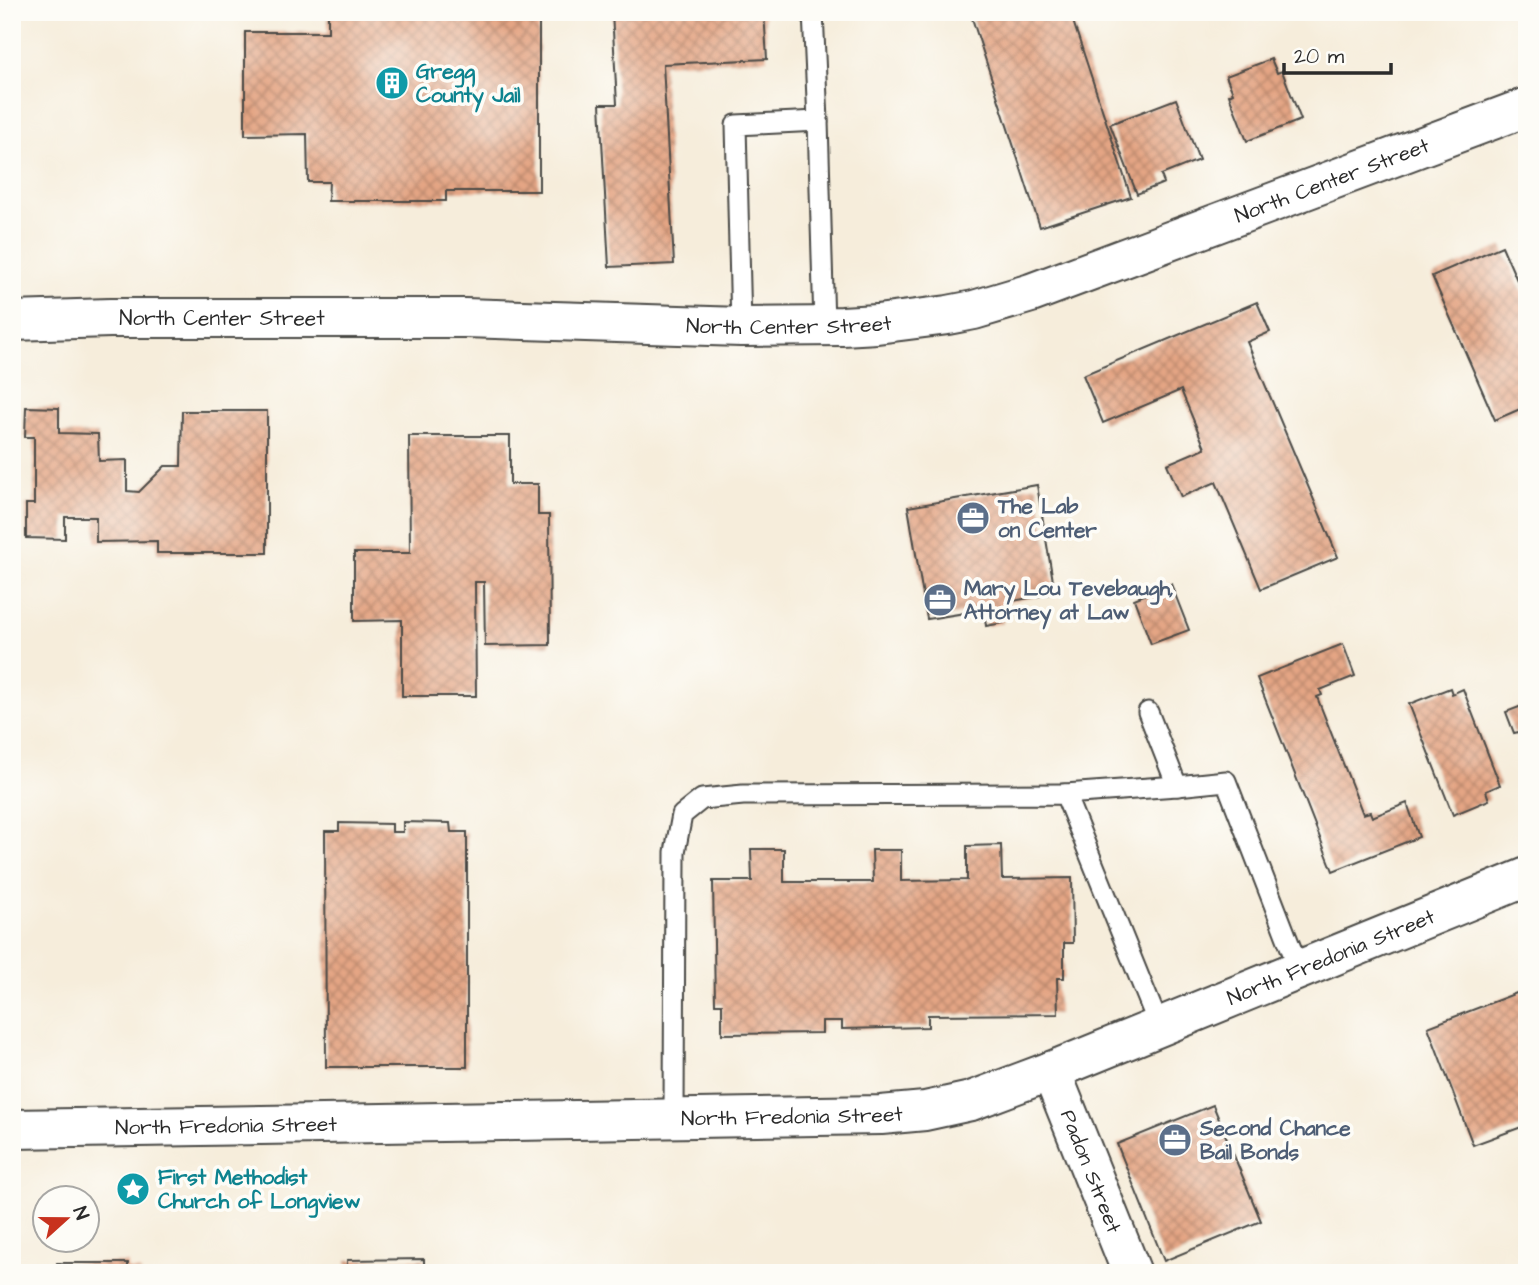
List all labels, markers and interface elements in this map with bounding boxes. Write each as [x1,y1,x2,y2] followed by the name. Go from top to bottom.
[1284,32,1390,76] scale bar
[1294,42,1345,71] text: 20 m
[416,57,521,113] place label: Gregg County Jail
[373,64,411,102] building icon: Gregg County Jail
[1231,131,1434,230] street label: North Center Street
[119,304,325,333] street label: North Center Street
[686,308,894,342] street label: North Center Street
[997,492,1097,545] place label: The Lab on Center
[954,499,992,537] office icon: The Lab on Center
[964,574,1174,630] place label: Mary Lou Tevebaugh, Attorney at Law
[921,581,959,619] office icon: Mary Lou Tevebaugh, Attorney at Law
[1223,902,1440,1013] street label: North Fredonia Street
[681,1099,904,1133] street label: North Fredonia Street
[1053,1105,1129,1238] street label: Padon Street
[115,1110,338,1142] street label: North Fredonia Street
[1199,1114,1351,1167] place label: Second Chance Bail Bonds
[1156,1121,1194,1159] office icon: Second Chance Bail Bonds
[158,1163,360,1218] place label: First Methodist Church of Longview
[114,1170,152,1208] place icon: First Methodist Church of Longview
[32,1184,102,1254] north arrow
[66,1203,95,1224] text: N

